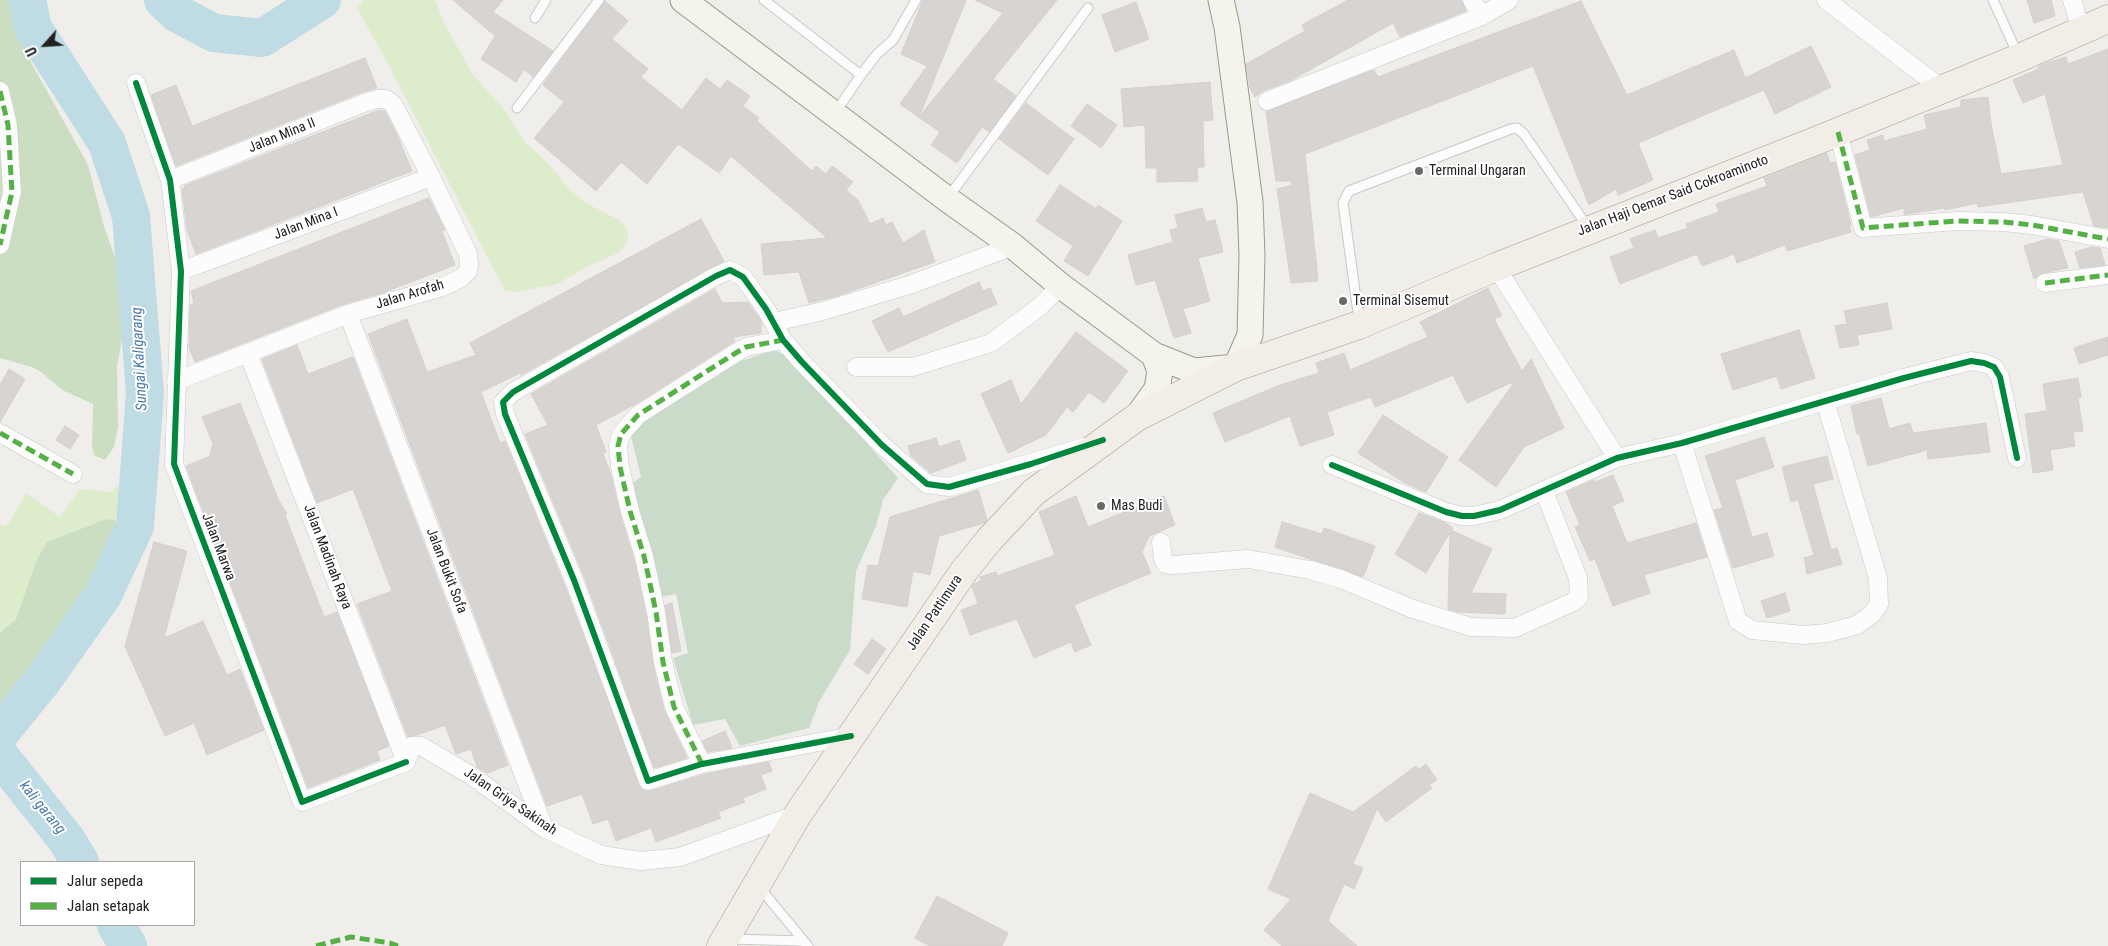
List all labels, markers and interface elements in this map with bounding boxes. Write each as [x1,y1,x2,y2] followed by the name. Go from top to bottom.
[20,20,70,70] north arrow
[23,44,40,59] text: U
[246,115,318,157] street label: Jalan Mina II
[1575,152,1771,240] street label: Jalan Haji Oemar Said Cokroaminoto
[1429,163,1526,179] place label: Terminal Ungaran
[1413,165,1425,177] marker: Terminal Ungaran
[272,204,340,244] street label: Jalan Mina I
[374,277,446,313] street label: Jalan Arofah
[1353,293,1449,309] place label: Terminal Sisemut
[1337,295,1349,307] marker: Terminal Sisemut
[128,307,152,411] water label: Sungai Kaligarang
[1111,498,1162,514] place label: Mas Budi
[1095,500,1107,512] marker: Mas Budi
[299,502,355,612] street label: Jalan Madinah Raya
[197,511,239,583] street label: Jalan Marwa
[422,526,470,616] street label: Jalan Bukit Sofa
[904,572,966,654] street label: Jalan Pattimura
[460,765,560,839] street label: Jalan Griya Sakinah
[15,778,69,838] water label: kali garang
[20,861,195,926] legend
[67,872,143,890] text: Jalur sepeda
[67,897,150,915] text: Jalan setapak

